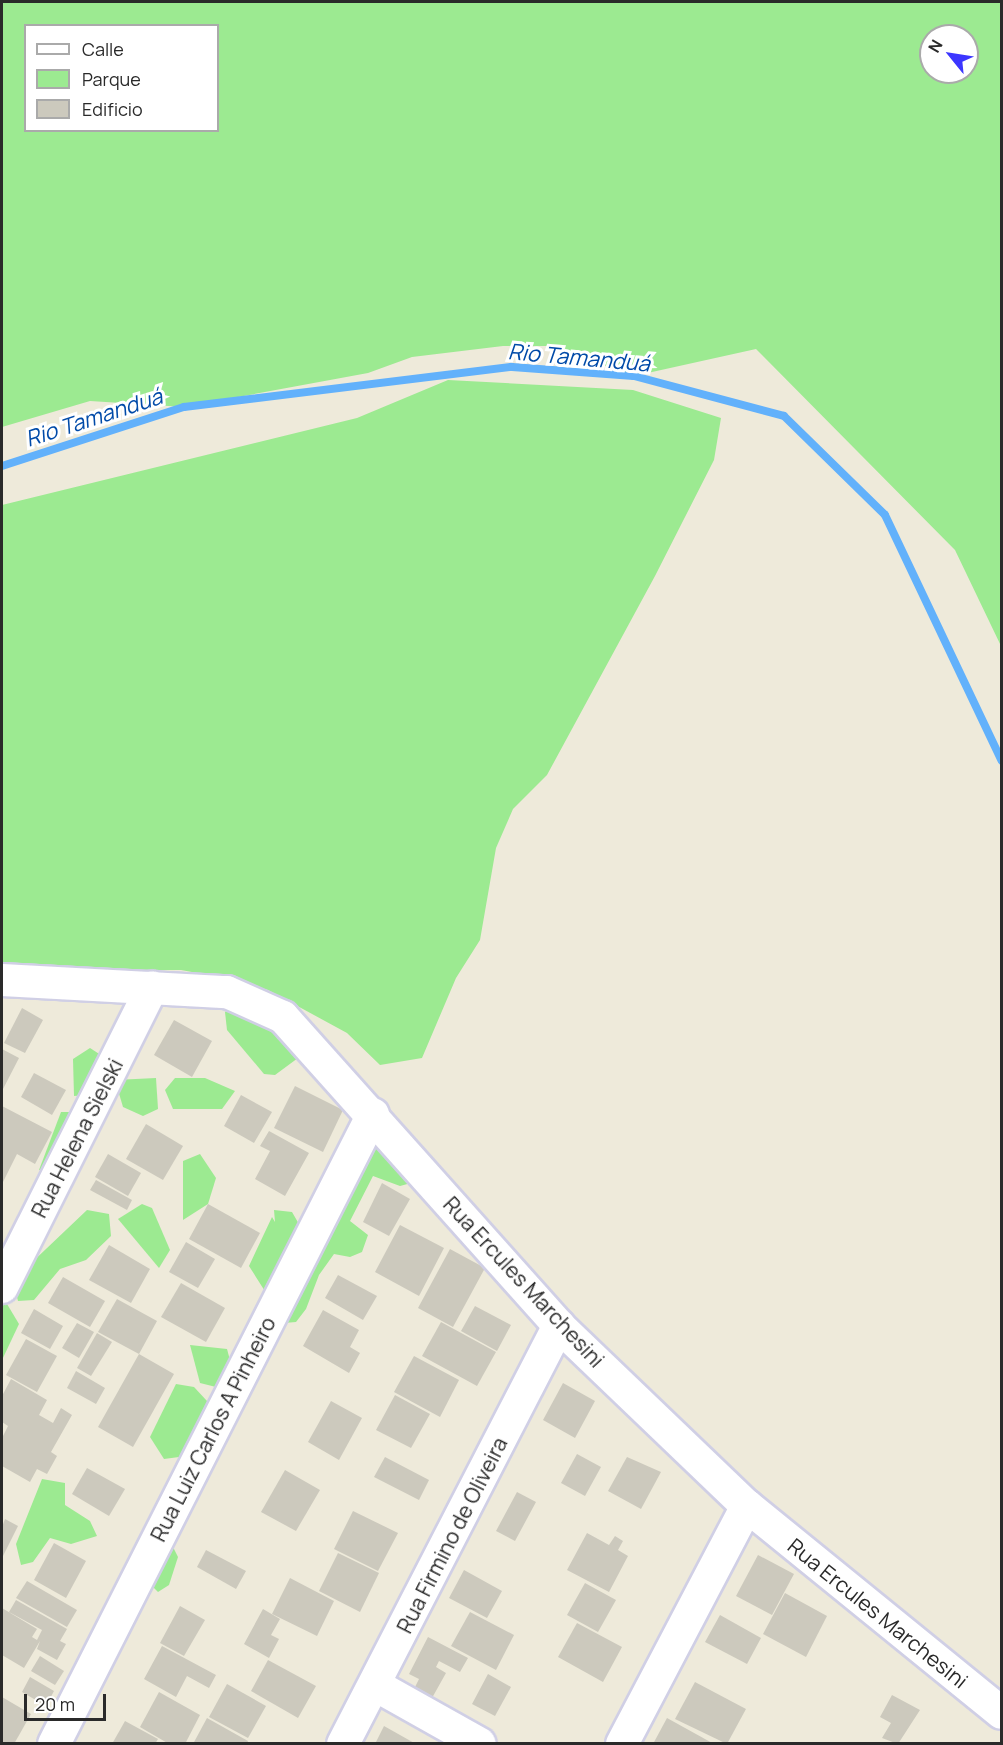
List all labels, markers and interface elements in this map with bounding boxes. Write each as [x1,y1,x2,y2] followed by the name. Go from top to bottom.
[24,24,219,132] legend
[919,24,979,84] north arrow
[923,36,948,56] text: N
[82,37,124,61] text: Calle
[82,67,141,91] text: Parque
[82,97,143,121] text: Edificio
[507,339,651,377] water label: Rio Tamanduá
[22,383,166,453] water label: Rio Tamanduá
[26,1054,128,1222] street label: Rua Helena Sielski
[438,1192,610,1372] street label: Rua Ercules Marchesini
[145,1312,281,1546] street label: Rua Luiz Carlos A Pinheiro
[392,1433,512,1637] street label: Rua Firmino de Oliveira
[783,1533,973,1693] street label: Rua Ercules Marchesini
[27,1682,110,1720] scale bar
[35,1692,75,1716] text: 20 m

